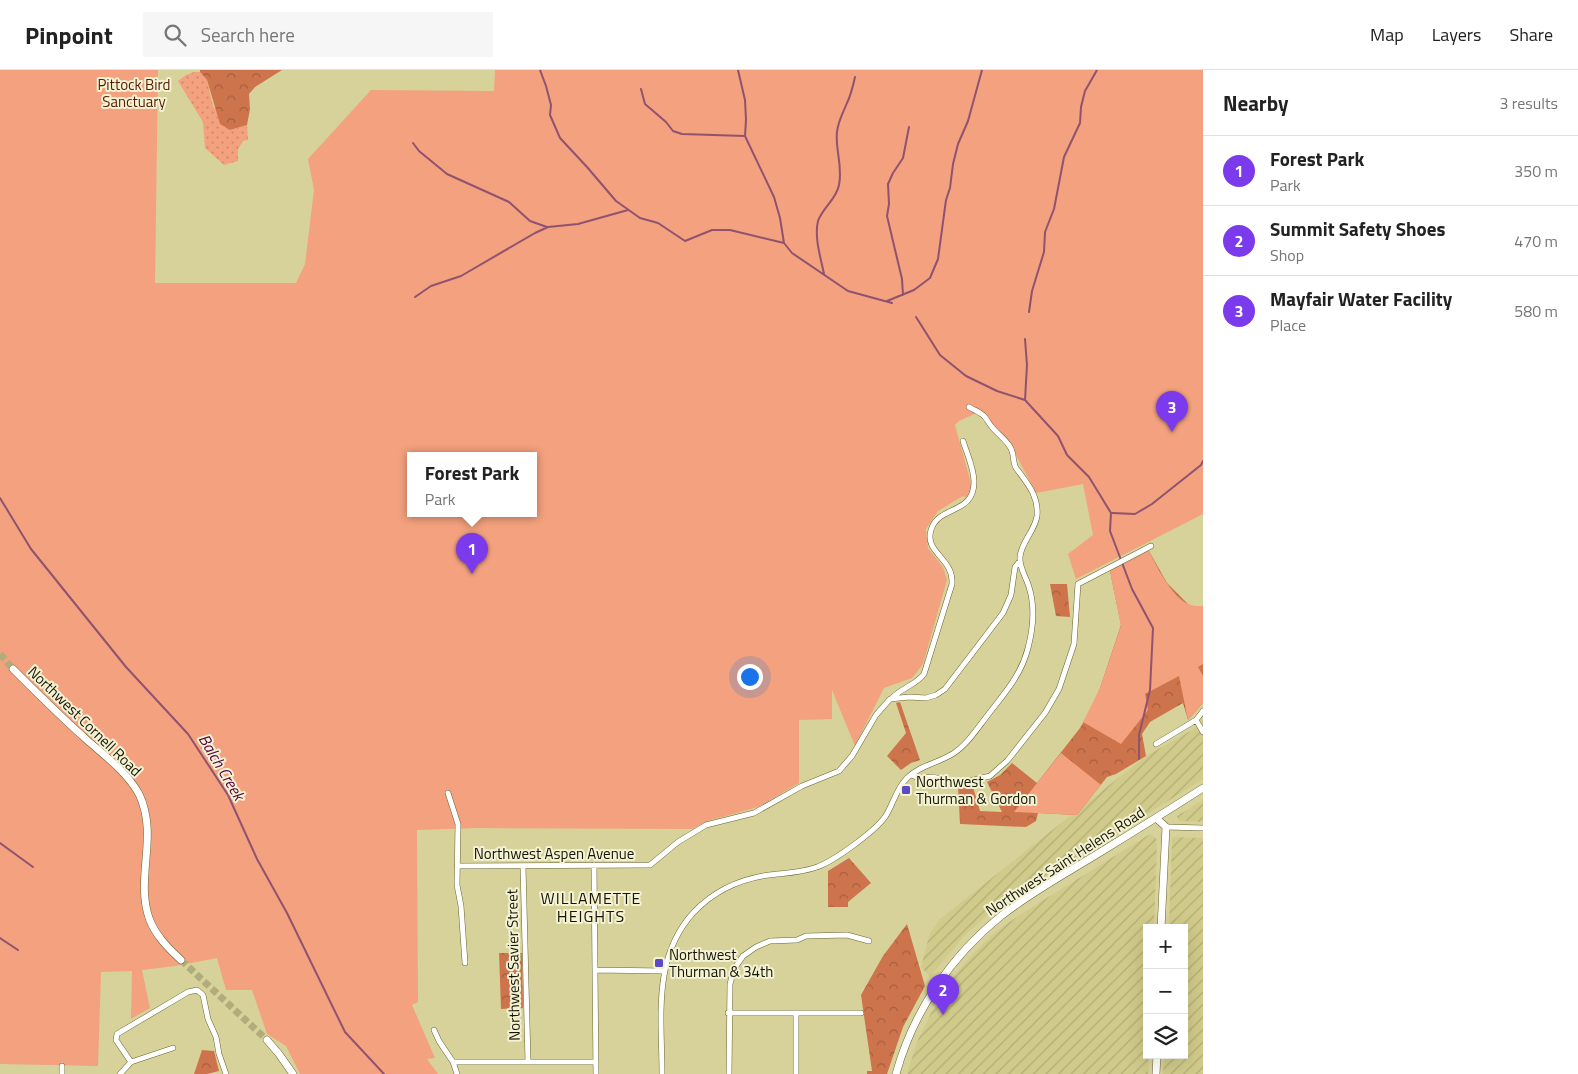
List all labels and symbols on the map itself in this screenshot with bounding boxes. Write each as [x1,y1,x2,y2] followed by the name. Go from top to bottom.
[97,73,171,113] park label: Pittock Bird Sanctuary
[1156,391,1188,432] pin: 3
[456,533,488,574] pin: 1
[23,661,147,781] street label: Northwest Cornell Road
[737,664,763,690] your location
[193,729,252,806] water label: Balch Creek
[916,770,1036,810] place label: Northwest Thurman & Gordon
[900,784,912,796] marker: Northwest Thurman & Gordon
[981,801,1149,921] street label: Northwest Saint Helens Road
[474,842,634,865] street label: Northwest Aspen Avenue
[541,886,641,928] district label: WILLAMETTE HEIGHTS
[500,888,526,1041] street label: Northwest Savier Street
[669,943,773,983] place label: Northwest Thurman & 34th
[653,957,665,969] marker: Northwest Thurman & 34th
[927,974,959,1015] pin: 2

